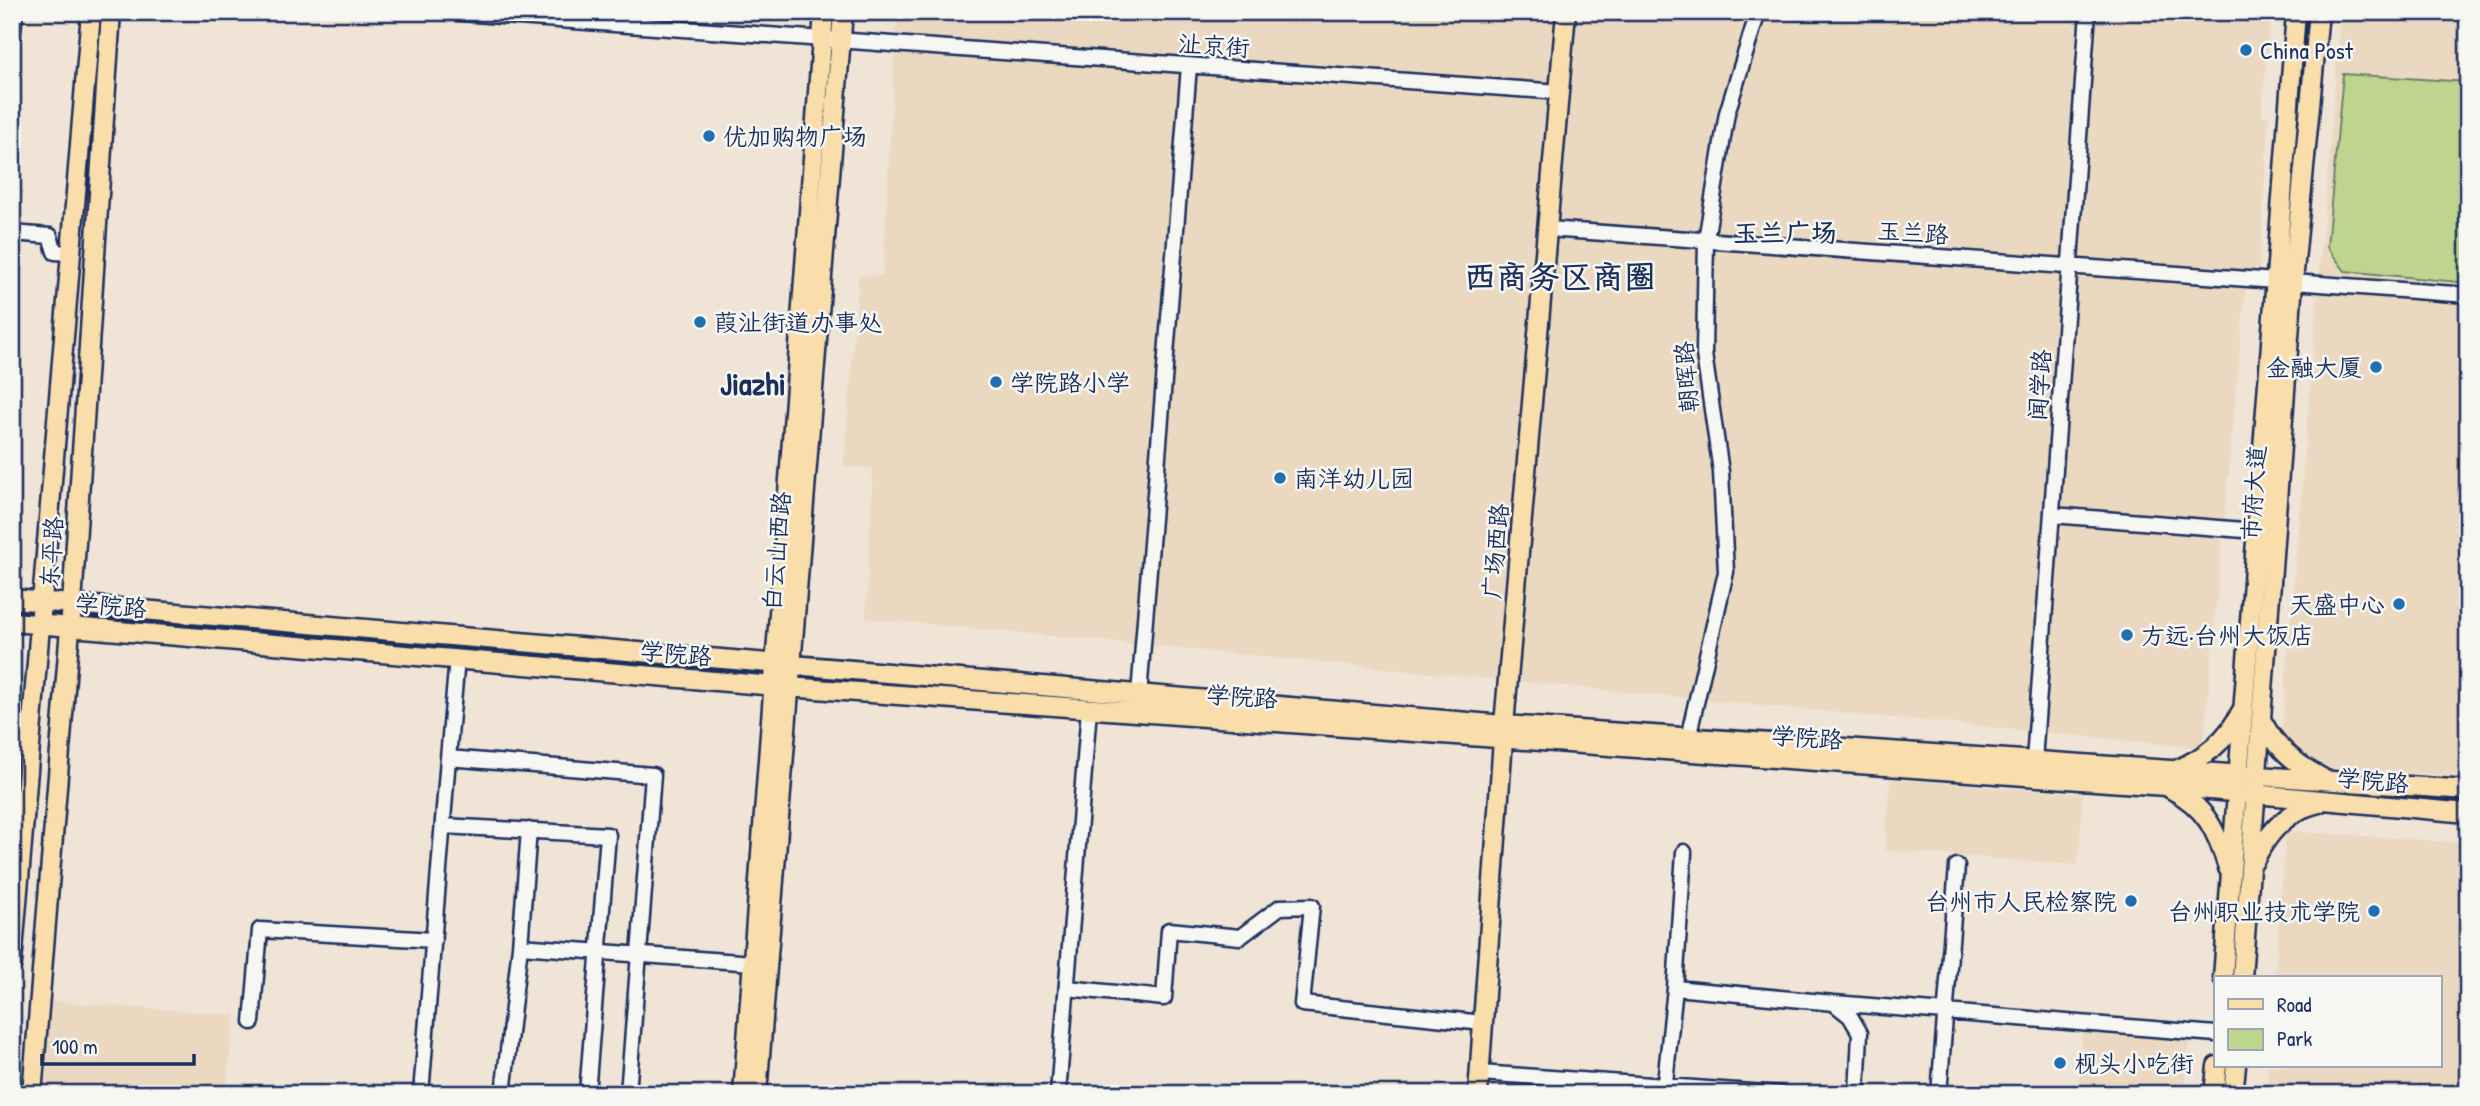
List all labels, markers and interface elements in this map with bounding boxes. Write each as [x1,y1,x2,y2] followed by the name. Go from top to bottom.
[1177,27,1251,63] street label: 沚京街
[2260,34,2354,66] place label: China Post
[2238,42,2254,58] marker: China Post
[723,120,867,152] place label: 优加购物广场
[701,128,717,144] marker: 优加购物广场
[1876,214,1950,250] street label: 玉兰路
[1733,215,1837,250] district label: 玉兰广场
[1464,255,1656,298] district label: 西商务区商圈
[714,306,882,338] place label: 葭沚街道办事处
[692,314,708,330] marker: 葭沚街道办事处
[1667,340,1705,414] street label: 朝晖路
[2021,348,2057,422] street label: 闻学路
[2266,351,2362,383] place label: 金融大厦
[2368,359,2384,375] marker: 金融大厦
[720,362,786,405] district label: Jiazhi
[1010,366,1130,398] place label: 学院路小学
[988,374,1004,390] marker: 学院路小学
[2234,444,2272,542] street label: 市府大道
[1294,462,1414,494] place label: 南洋幼儿园
[1272,470,1288,486] marker: 南洋幼儿园
[755,490,797,612] street label: 白云山西路
[1475,502,1515,600] street label: 广场西路
[33,515,69,589] street label: 东平路
[74,586,148,624] street label: 学院路
[2289,588,2385,620] place label: 天盛中心
[2391,596,2407,612] marker: 天盛中心
[2141,619,2314,651] place label: 方远·台州大饭店
[2119,627,2135,643] marker: 方远·台州大饭店
[639,634,713,672] street label: 学院路
[1205,678,1279,714] street label: 学院路
[1770,719,1844,755] street label: 学院路
[2336,761,2410,799] street label: 学院路
[1925,885,2117,917] place label: 台州市人民检察院
[2123,893,2139,909] marker: 台州市人民检察院
[2168,895,2360,927] place label: 台州职业技术学院
[2366,903,2382,919] marker: 台州职业技术学院
[2214,976,2442,1068] legend
[2277,990,2311,1019] text: Road
[42,1022,194,1066] scale bar
[2277,1024,2312,1053] text: Park
[52,1032,98,1061] text: 100 m
[2074,1047,2194,1079] place label: 枧头小吃街
[2052,1055,2068,1071] marker: 枧头小吃街

